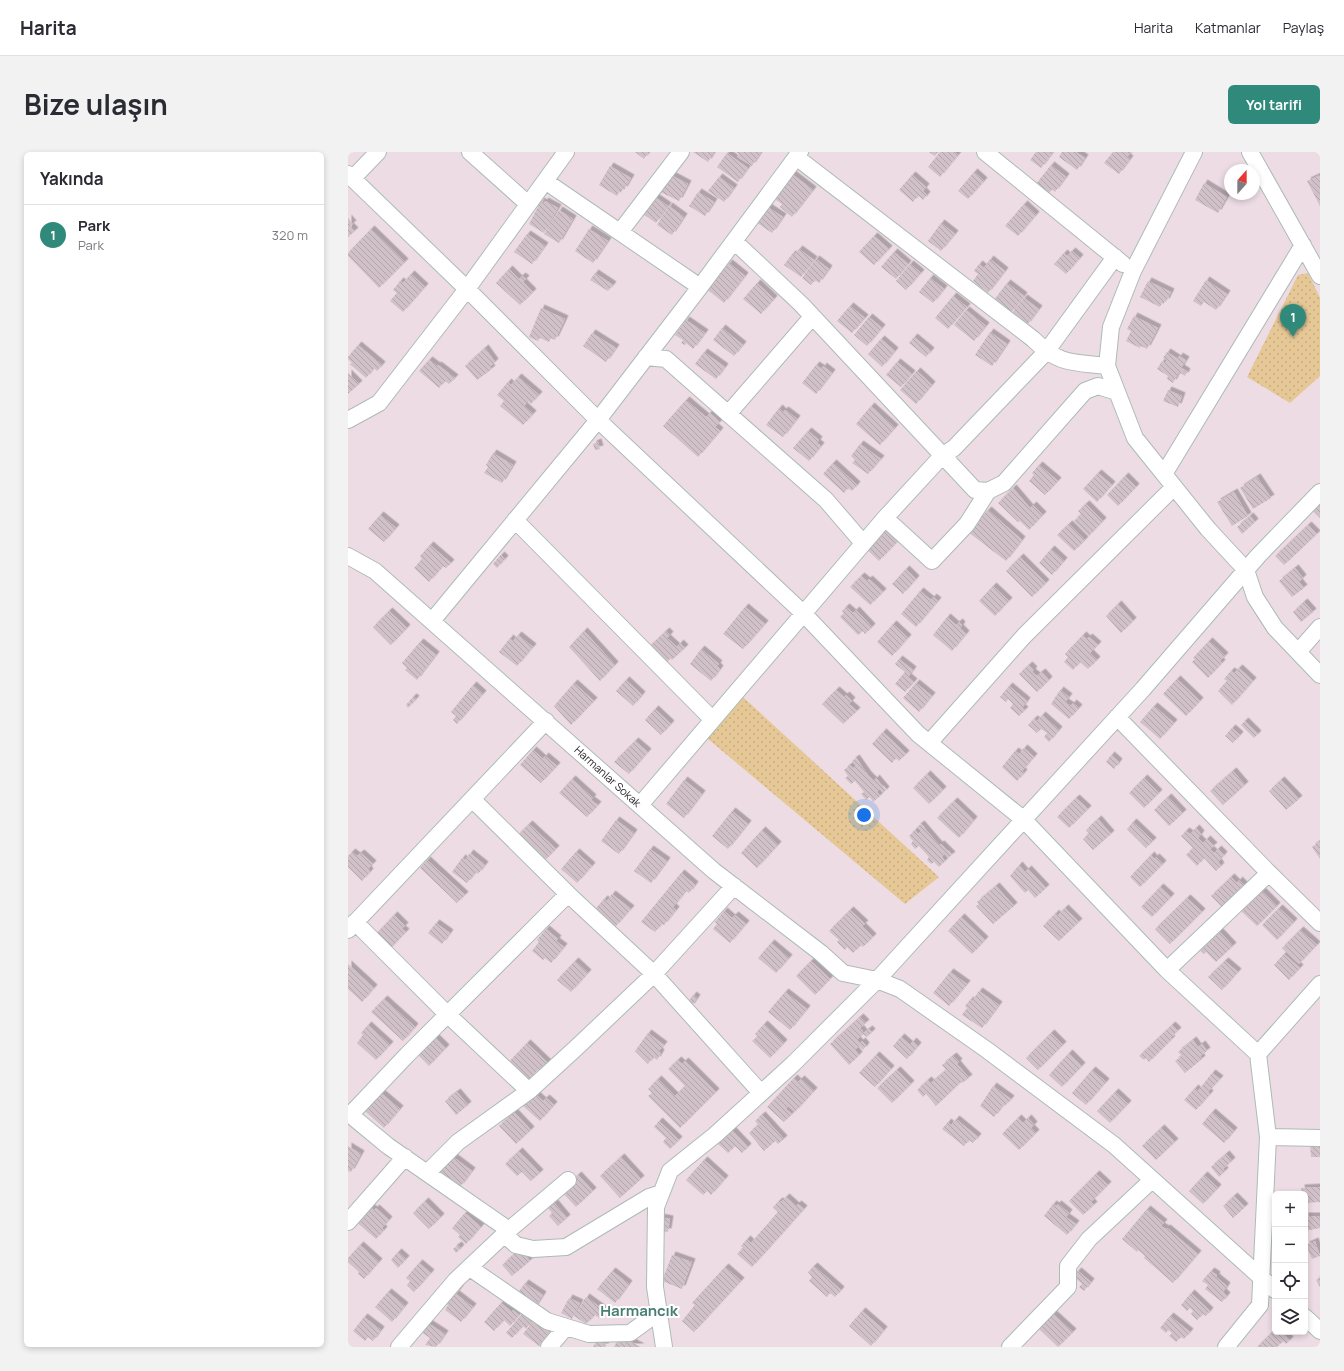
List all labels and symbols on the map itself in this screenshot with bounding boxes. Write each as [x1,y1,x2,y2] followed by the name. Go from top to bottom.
[1224,164,1260,200] north arrow
[1280,304,1306,337] pin: 1
[571,742,645,810] street label: Harmanlar Sokak
[854,805,874,825] your location
[600,1300,679,1321] district label: Harmancık

